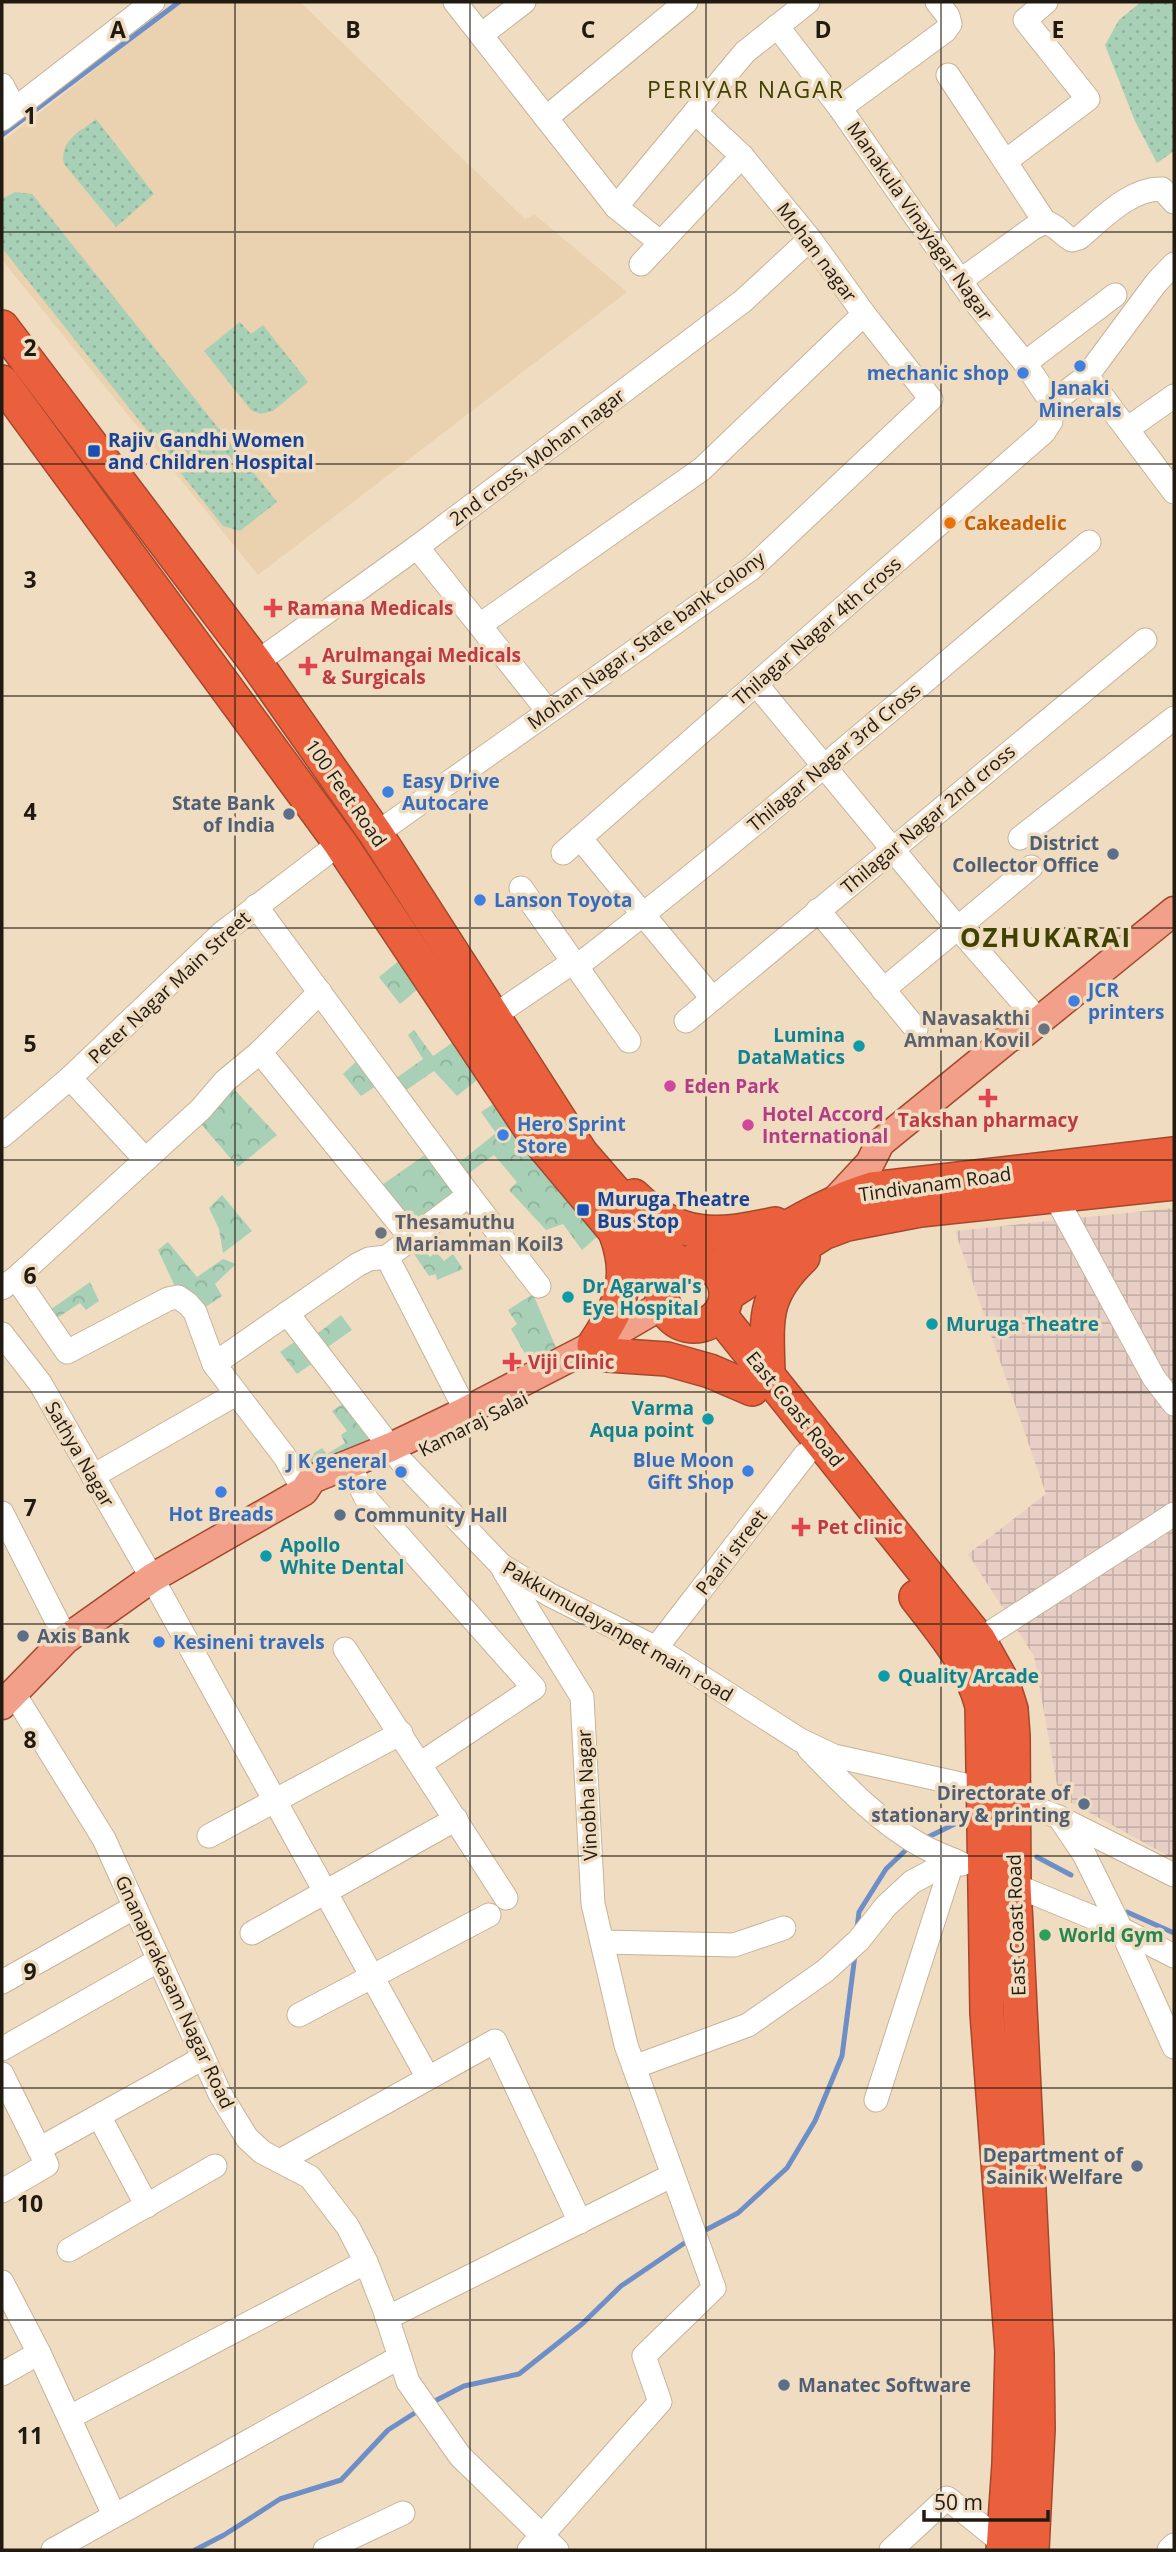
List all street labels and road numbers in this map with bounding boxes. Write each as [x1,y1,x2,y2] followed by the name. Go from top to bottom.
[841,116,999,326] street label: Manakula Vinayagar Nagar
[771,197,863,307] street label: Mohan nagar
[444,382,630,532] street label: 2nd cross, Mohan nagar
[522,545,770,735] street label: Mohan Nagar, State bank colony
[727,551,907,711] street label: Thilagar Nagar 4th cross
[742,677,926,837] street label: Thilagar Nagar 3rd Cross
[299,734,393,852] street label: 100 Feet Road
[835,738,1021,900] street label: Thilagar Nagar 2nd cross
[82,905,256,1069] street label: Peter Nagar Main Street
[857,1160,1013,1208] street label: Tindivanam Road
[740,1346,850,1472] street label: East Coast Road
[414,1385,532,1463] street label: Kamaraj Salai
[39,1396,121,1512] street label: Sathya Nagar
[689,1504,773,1600] street label: Paari street
[498,1554,738,1708] street label: Pakkumudayanpet main road
[571,1728,603,1861] street label: Vinobha Nagar
[1001,1854,1031,1996] street label: East Coast Road
[109,1871,241,2113] street label: Gnanaprakasam Nagar Road

